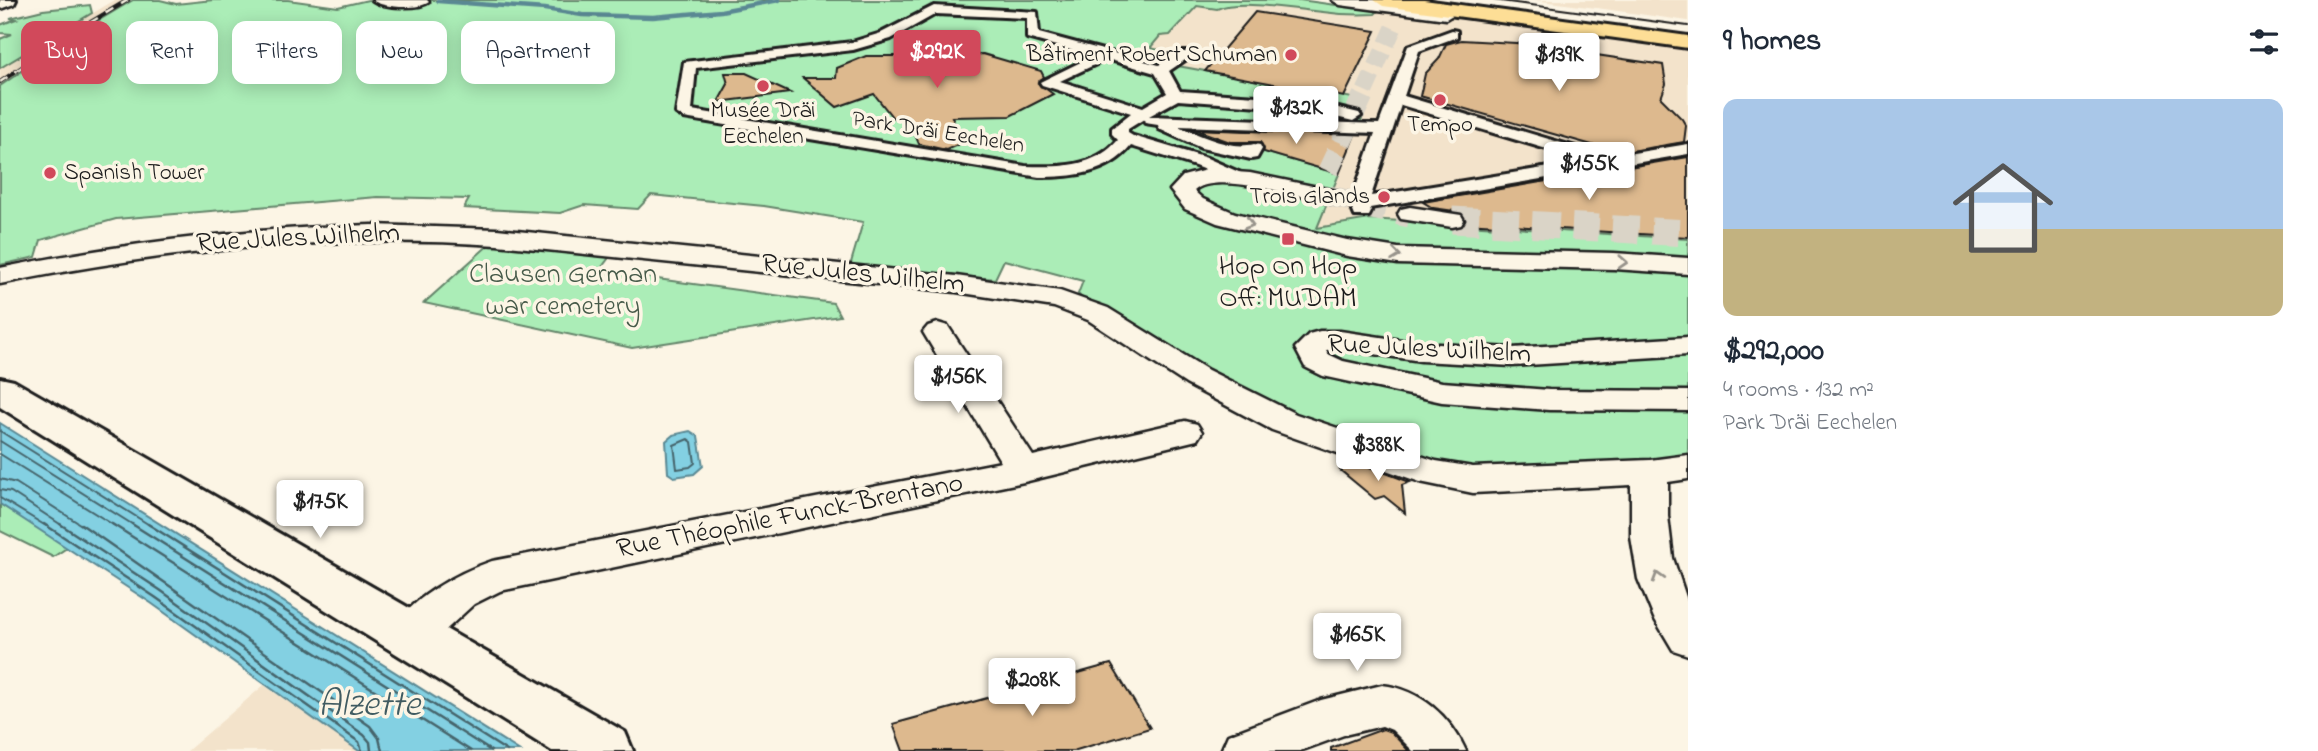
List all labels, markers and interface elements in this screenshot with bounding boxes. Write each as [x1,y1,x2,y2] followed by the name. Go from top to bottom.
[1723,20,1821,64] text: 9 homes
[21,21,112,84] chip: Buy
[126,21,218,84] chip: Rent
[232,21,342,84] chip: Filters
[356,21,447,84] chip: New
[461,21,615,84] chip: Apartment
[2245,23,2283,61] icon: filters
[888,31,986,90] pin: $292K
[1510,34,1608,93] pin: $139K
[910,36,964,69] text: $292K
[1026,39,1277,72] place label: Bâtiment Robert Schuman
[1535,39,1583,72] text: $139K
[1283,47,1299,63] marker: Bâtiment Robert Schuman
[755,78,771,94] marker: Musée Dräi Eechelen
[1247,86,1345,146] pin: $132K
[1269,92,1323,125] text: $132K
[1432,92,1448,108] marker: Tempo
[711,95,815,154] place label: Musée Dräi Eechelen
[849,103,1027,163] street label: Park Dräi Eechelen
[1407,109,1473,142] place label: Tempo
[1540,142,1638,202] pin: $155K
[1940,145,2066,271] icon: home
[1560,148,1618,181] text: $155K
[64,157,205,190] place label: Spanish Tower
[42,165,58,181] marker: Spanish Tower
[1249,181,1370,214] place label: Trois Glands
[1376,189,1392,205] marker: Trois Glands
[195,213,401,265] street label: Rue Jules Wilhelm
[1242,216,1254,230] one-way arrow
[1280,231,1296,247] marker: Hop On Hop Off: MUDAM
[759,244,967,306] street label: Rue Jules Wilhelm
[1219,247,1357,320] place label: Hop On Hop Off: MUDAM
[1390,248,1402,263] one-way arrow
[1618,254,1629,269] one-way arrow
[469,255,657,328] park label: Clausen German war cemetery
[1326,324,1532,376] street label: Rue Jules Wilhelm
[1723,330,1824,374] text: $292,000
[909,356,1007,415] pin: $156K
[930,361,986,394] text: $156K
[1723,374,1874,407] text: 4 rooms · 132 m²
[1723,407,1897,440] text: Park Dräi Eechelen
[1329,424,1427,483] pin: $388K
[1352,429,1404,462] text: $388K
[613,463,967,571] street label: Rue Théophile Funck-Brentano
[271,480,369,540] pin: $175K
[292,486,348,519] text: $175K
[1652,571,1666,583] one-way arrow
[1308,614,1406,673] pin: $165K
[1329,619,1385,652] text: $165K
[983,658,1081,718] pin: $208K
[1004,664,1060,697] text: $208K
[318,679,422,733] water label: Alzette

